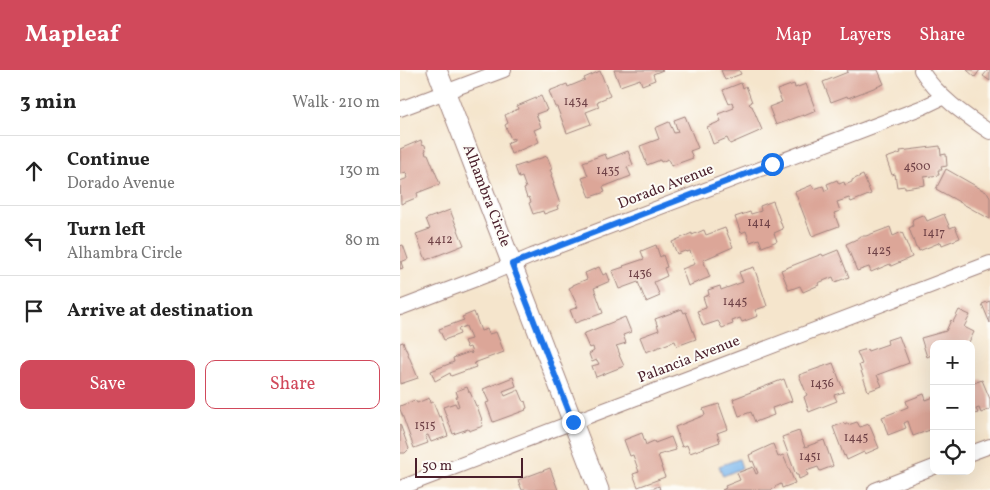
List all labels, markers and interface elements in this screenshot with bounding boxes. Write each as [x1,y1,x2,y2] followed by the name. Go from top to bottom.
[25,18,119,52] text: Mapleaf
[775,23,811,48] text: Map
[839,23,891,48] text: Layers
[919,23,965,48] text: Share
[20,88,76,117] text: 3 min
[292,92,380,114] text: Walk · 210 m
[564,94,588,110] house number: 1434
[457,142,515,250] street label: Alhambra Circle
[67,147,150,173] text: Continue
[761,153,784,176] route start
[20,157,48,185] icon: ahead
[615,159,717,215] street label: Dorado Avenue
[903,159,931,175] house number: 4500
[339,160,380,182] text: 130 m
[596,163,620,179] house number: 1435
[67,173,175,195] text: Dorado Avenue
[747,215,771,231] house number: 1414
[67,217,146,243] text: Turn left
[923,225,945,241] house number: 1417
[20,227,48,255] icon: left
[345,230,380,252] text: 80 m
[427,232,453,248] house number: 4412
[67,243,182,265] text: Alhambra Circle
[867,243,891,259] house number: 1425
[628,266,652,282] house number: 1436
[723,294,747,310] house number: 1445
[20,297,48,325] icon: arrive
[67,298,253,324] text: Arrive at destination
[635,331,743,389] street label: Palancia Avenue
[930,340,975,475] map controls
[930,340,975,385] button: +
[20,360,195,409] button: Save
[205,360,380,409] button: Share
[810,376,834,392] house number: 1436
[930,385,975,430] button: −
[562,411,585,434] route end
[415,418,436,434] house number: 1515
[844,430,868,446] house number: 1445
[930,430,975,475] button: locate
[799,449,821,465] house number: 1451
[415,455,522,478] scale bar
[422,457,452,476] text: 50 m

